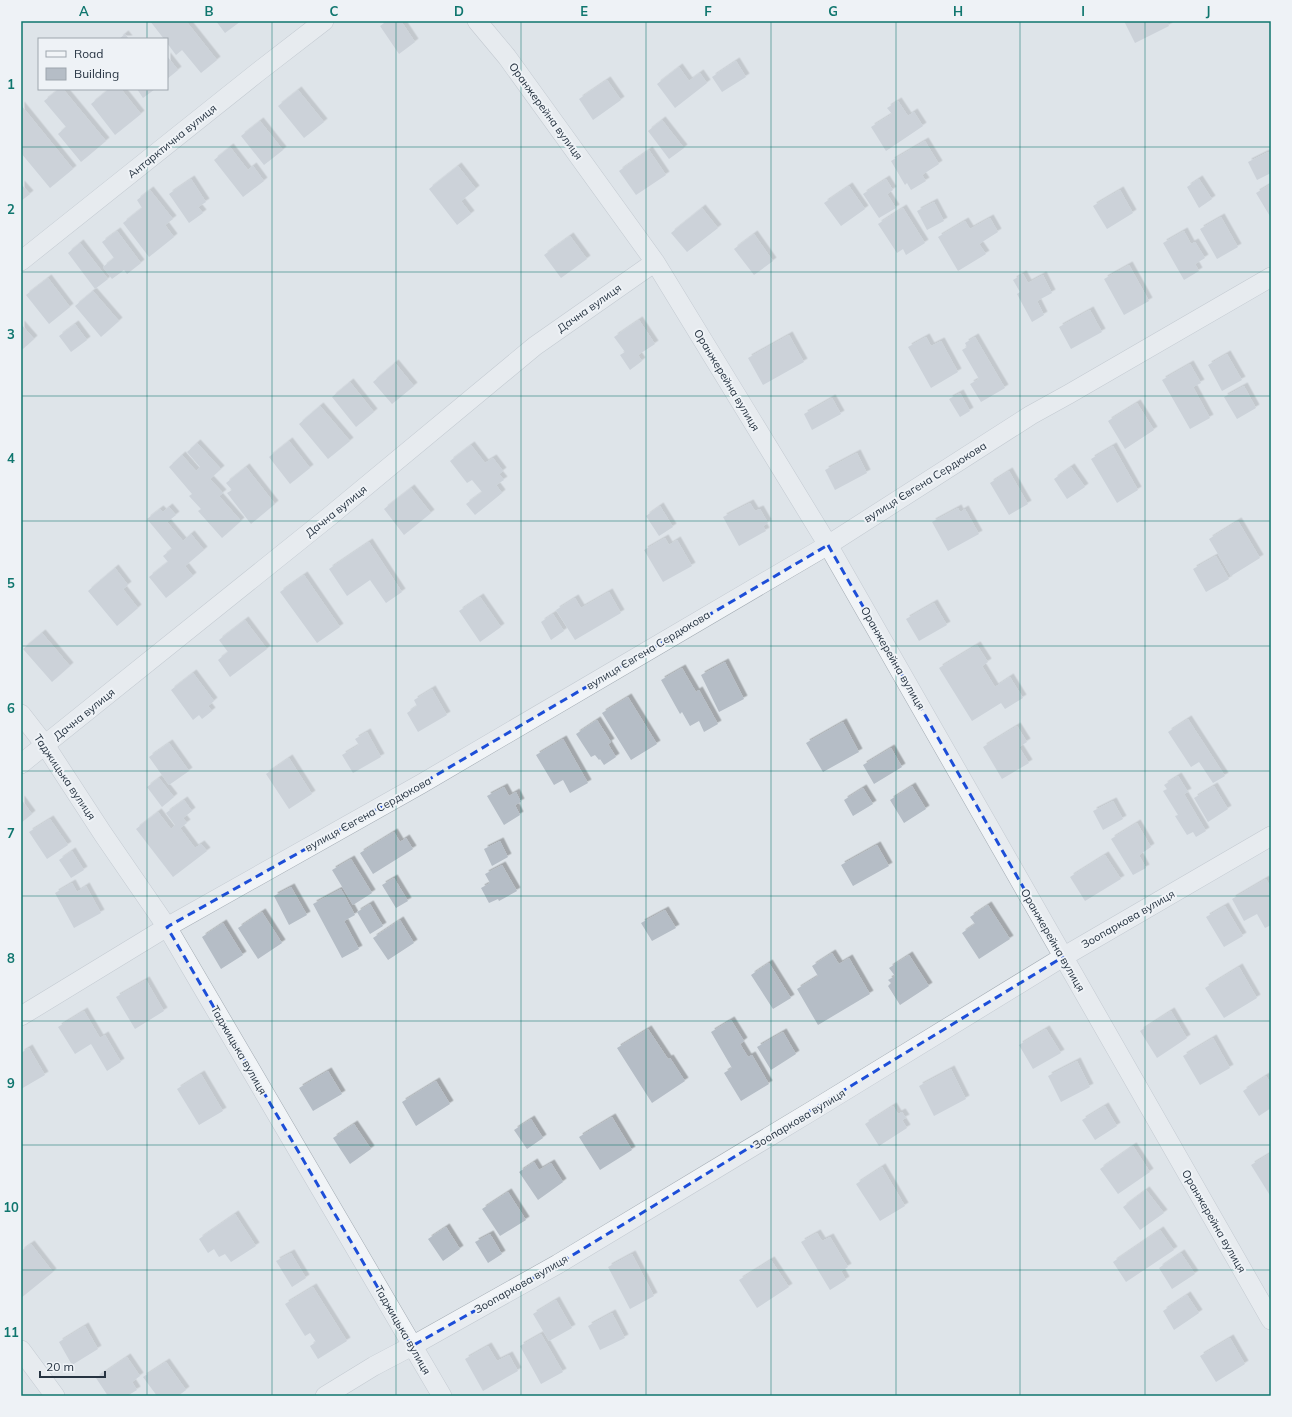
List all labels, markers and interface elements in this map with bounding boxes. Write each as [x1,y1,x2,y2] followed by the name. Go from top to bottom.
[79,3,89,19] text: A
[205,3,214,19] text: B
[330,3,339,19] text: C
[454,3,464,19] text: D
[580,3,588,19] text: E
[704,3,712,19] text: F
[828,3,838,19] text: G
[953,3,963,19] text: H
[1081,3,1085,19] text: I
[1206,3,1210,19] text: J
[38,38,168,90] legend
[74,46,103,61] text: Road
[506,60,586,162] street label: Оранжерейна вулиця
[74,66,119,81] text: Building
[7,76,15,92] text: 1
[125,101,219,181] street label: Антарктична вулиця
[7,201,15,217] text: 2
[554,281,624,335] street label: Дачна вулиця
[7,326,15,342] text: 3
[691,326,763,434] street label: Оранжерейна вулиця
[861,438,989,526] street label: вулиця Євгена Сердюкова
[7,450,15,466] text: 4
[302,482,370,540] street label: Дачна вулиця
[7,575,15,591] text: 5
[858,604,928,712] street label: Оранжерейна вулиця
[584,607,712,693] street label: вулиця Євгена Сердюкова
[50,685,118,743] street label: Дачна вулиця
[7,700,15,716] text: 6
[31,731,99,823] street label: Таджицька вулиця
[303,773,433,855] street label: вулиця Євгена Сердюкова
[7,825,15,841] text: 7
[1018,886,1088,994] street label: Оранжерейна вулиця
[1079,887,1177,951] street label: Зоопаркова вулиця
[7,950,15,966] text: 8
[208,1003,270,1097] street label: Таджицька вулиця
[7,1075,15,1091] text: 9
[750,1086,848,1152] street label: Зоопаркова вулиця
[1179,1167,1249,1275] street label: Оранжерейна вулиця
[3,1199,19,1215] text: 10
[472,1252,570,1316] street label: Зоопаркова вулиця
[372,1283,434,1377] street label: Таджицька вулиця
[3,1324,19,1340] text: 11
[40,1353,105,1379] scale bar
[46,1359,74,1374] text: 20 m

